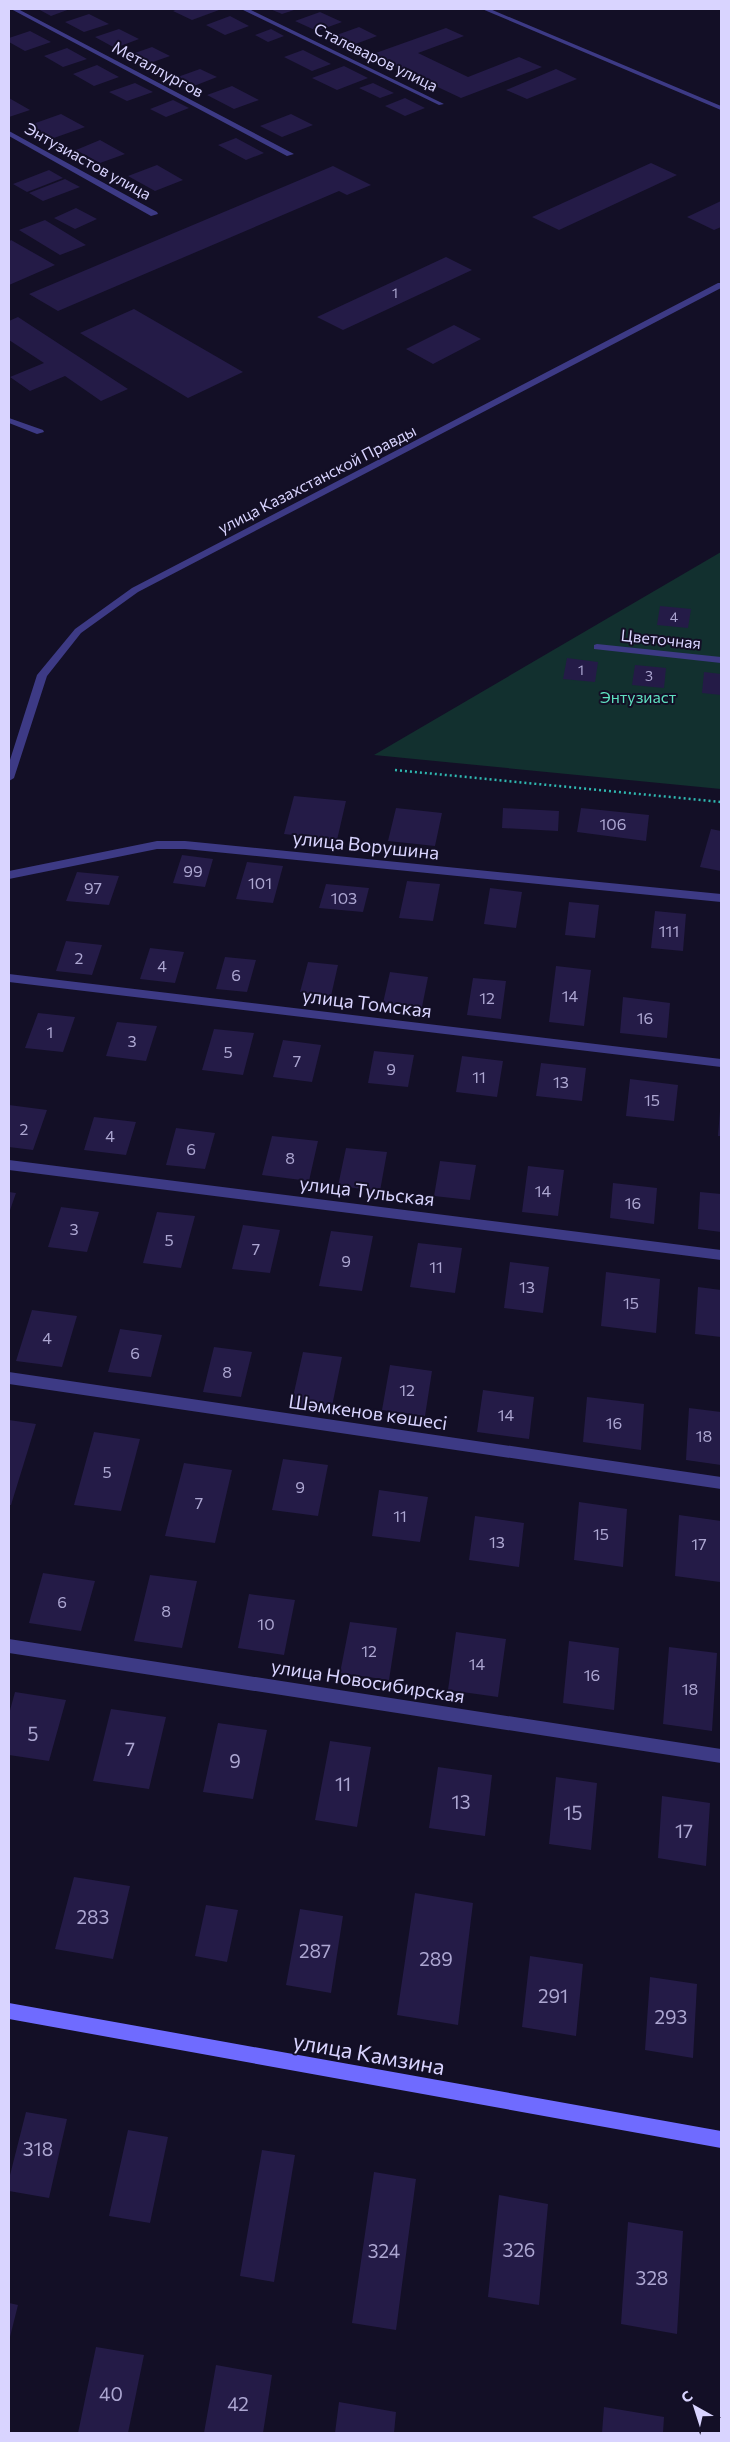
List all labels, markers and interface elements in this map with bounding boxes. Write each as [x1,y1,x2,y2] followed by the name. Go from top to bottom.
[311,18,441,95] street label: Сталеваров улица
[109,37,207,101] street label: Металлургов
[22,118,155,203] street label: Энтузиастов улица
[392,284,398,301] house number: 1
[215,420,419,537] street label: улица Казахстанской Правды
[670,608,679,625] house number: 4
[620,625,702,652] street label: Цветочная
[578,661,584,678] house number: 1
[645,667,653,684] house number: 3
[600,687,677,706] park label: Энтузиаст
[600,814,627,833] house number: 106
[292,825,440,864] street label: улица Ворушина
[183,861,203,880] house number: 99
[248,873,272,892] house number: 101
[84,878,102,897] house number: 97
[331,888,357,907] house number: 103
[659,921,679,940] house number: 111
[75,948,84,967] house number: 2
[157,956,167,975] house number: 4
[231,965,241,984] house number: 6
[301,983,433,1022] street label: улица Томская
[562,986,579,1005] house number: 14
[479,988,495,1007] house number: 12
[637,1008,653,1027] house number: 16
[47,1022,53,1041] house number: 1
[127,1031,137,1050] house number: 3
[223,1042,233,1061] house number: 5
[293,1051,301,1070] house number: 7
[386,1059,396,1078] house number: 9
[472,1067,486,1086] house number: 11
[553,1072,569,1091] house number: 13
[644,1090,660,1109] house number: 15
[20,1119,29,1138] house number: 2
[105,1126,115,1145] house number: 4
[186,1139,196,1158] house number: 6
[285,1148,295,1167] house number: 8
[298,1171,436,1210] street label: улица Тульская
[535,1181,552,1200] house number: 14
[625,1193,641,1212] house number: 16
[69,1219,79,1238] house number: 3
[164,1230,174,1249] house number: 5
[252,1239,260,1258] house number: 7
[341,1251,351,1270] house number: 9
[429,1257,443,1276] house number: 11
[519,1277,535,1296] house number: 13
[623,1293,639,1312] house number: 15
[42,1328,52,1347] house number: 4
[130,1343,140,1362] house number: 6
[222,1362,232,1381] house number: 8
[399,1380,415,1399] house number: 12
[287,1389,449,1434] street label: Шәмкенов көшесі
[498,1405,515,1424] house number: 14
[606,1413,622,1432] house number: 16
[696,1426,712,1445] house number: 18
[102,1462,112,1481] house number: 5
[295,1477,305,1496] house number: 9
[195,1493,203,1512] house number: 7
[393,1506,407,1525] house number: 11
[593,1524,609,1543] house number: 15
[489,1532,505,1551] house number: 13
[691,1534,707,1553] house number: 17
[57,1592,67,1611] house number: 6
[161,1601,171,1620] house number: 8
[257,1614,275,1633] house number: 10
[361,1641,377,1660] house number: 12
[270,1654,467,1707] street label: улица Новосибирская
[469,1654,486,1673] house number: 14
[584,1665,600,1684] house number: 16
[682,1679,698,1698] house number: 18
[28,1722,38,1745] house number: 5
[125,1737,135,1760] house number: 7
[229,1749,241,1772] house number: 9
[335,1772,351,1795] house number: 11
[452,1790,470,1813] house number: 13
[563,1801,583,1824] house number: 15
[675,1819,693,1842] house number: 17
[77,1905,109,1928] house number: 283
[299,1939,331,1962] house number: 287
[419,1947,453,1970] house number: 289
[538,1984,568,2007] house number: 291
[655,2005,687,2028] house number: 293
[291,2027,447,2080] street label: улица Камзина
[23,2137,53,2160] house number: 318
[503,2238,535,2261] house number: 326
[368,2239,400,2262] house number: 324
[636,2266,668,2289] house number: 328
[99,2382,123,2405] house number: 40
[670,2382,720,2432] north arrow
[677,2387,696,2406] text: С
[227,2392,249,2415] house number: 42

